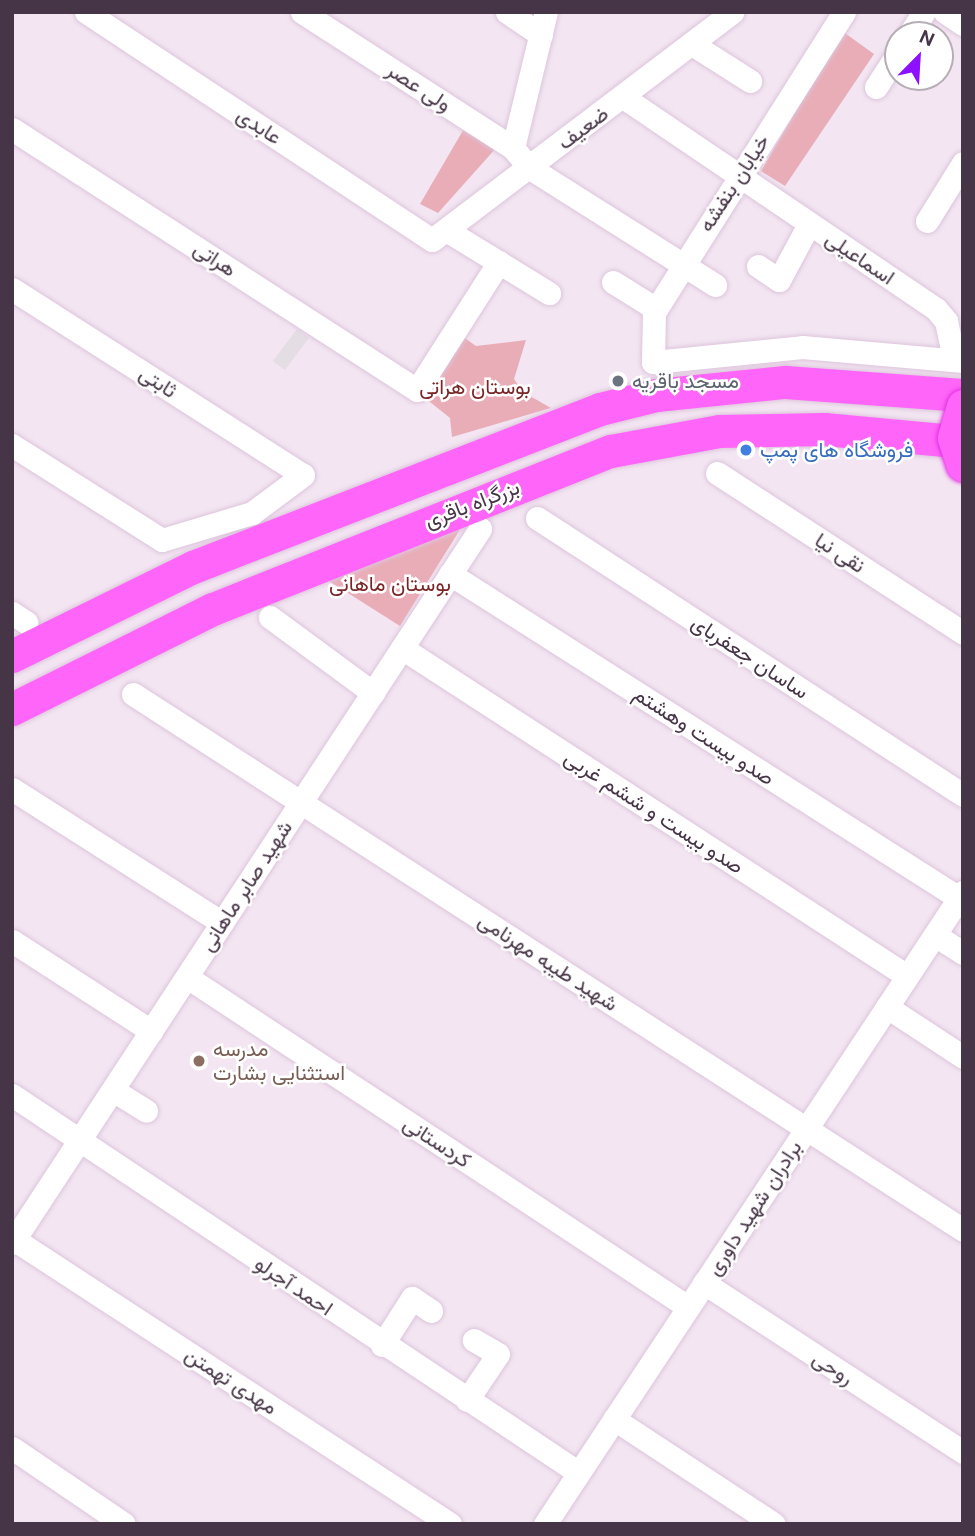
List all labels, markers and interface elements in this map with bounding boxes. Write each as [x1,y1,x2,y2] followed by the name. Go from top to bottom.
[884,21,954,91] north arrow
[916,24,938,52] text: N
[382,57,456,117] street label: ولی عصر
[553,101,613,155] street label: ضعیف
[232,102,286,150] street label: عابدی
[693,130,775,236] street label: خیابان بنفشه
[821,226,899,290] street label: اسماعیلی
[189,236,241,282] street label: هراتی
[134,361,182,403] street label: ثابتی
[632,368,739,394] place label: مسجد باقریه
[610,373,626,389] marker: مسجد باقریه
[419,374,531,400] park label: بوستان هراتی
[760,437,913,463] place label: فروشگاه های پمپ
[738,442,754,458] marker: فروشگاه های پمپ
[421,474,523,534] street label: بزرگراه باقری
[810,528,870,578] street label: نقی نیا
[329,571,451,597] park label: بوستان ماهانی
[687,610,813,704] street label: ساسان جعفربای
[629,681,779,791] street label: صدو بیست وهشتم
[560,745,748,879] street label: صدو بیست و ششم غربی
[194,816,298,956] street label: شهید صابر ماهانی
[473,907,623,1017] street label: شهید طیبه مهرنامی
[213,1036,345,1086] place label: مدرسه استثنایی بشارت
[191,1053,207,1069] marker: مدرسه استثنایی بشارت
[398,1111,476,1173] street label: کردستانی
[701,1136,807,1280] street label: برادران شهید داوری
[250,1251,338,1321] street label: احمد آجرلو
[180,1342,282,1420] street label: مهدی تهمتن
[808,1345,858,1391] street label: روحی

